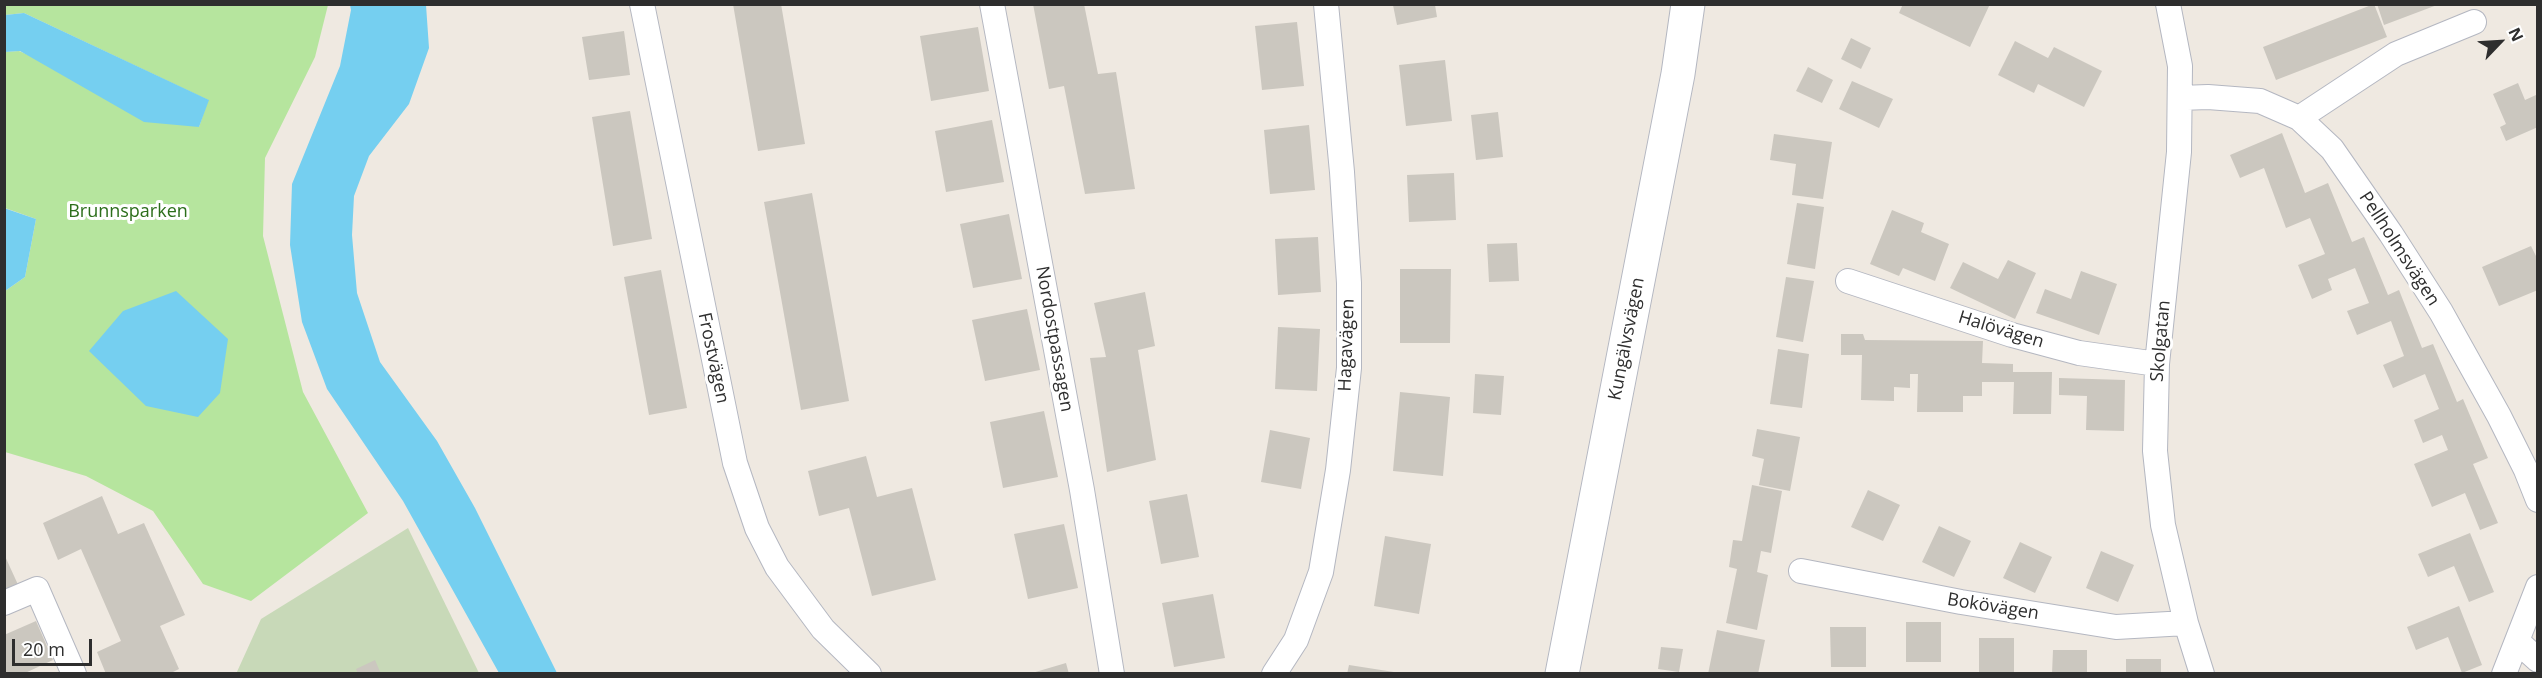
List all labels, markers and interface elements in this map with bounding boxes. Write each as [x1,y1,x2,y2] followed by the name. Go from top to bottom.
[2470,12,2530,72] north arrow
[2504,24,2529,45] text: N
[2354,188,2444,310] street label: Pellholmsvägen
[68,201,188,223] park label: Brunnsparken
[1031,264,1077,414] street label: Nordostpassagen
[1604,276,1650,402] street label: Kungälvsvägen
[1335,298,1359,392] street label: Hagavägen
[2147,299,2175,383] street label: Skolgatan
[1955,307,2047,353] street label: Halövägen
[693,311,733,405] street label: Frostvägen
[1946,589,2040,625] street label: Bokövägen
[15,627,94,665] scale bar
[23,637,65,661] text: 20 m

